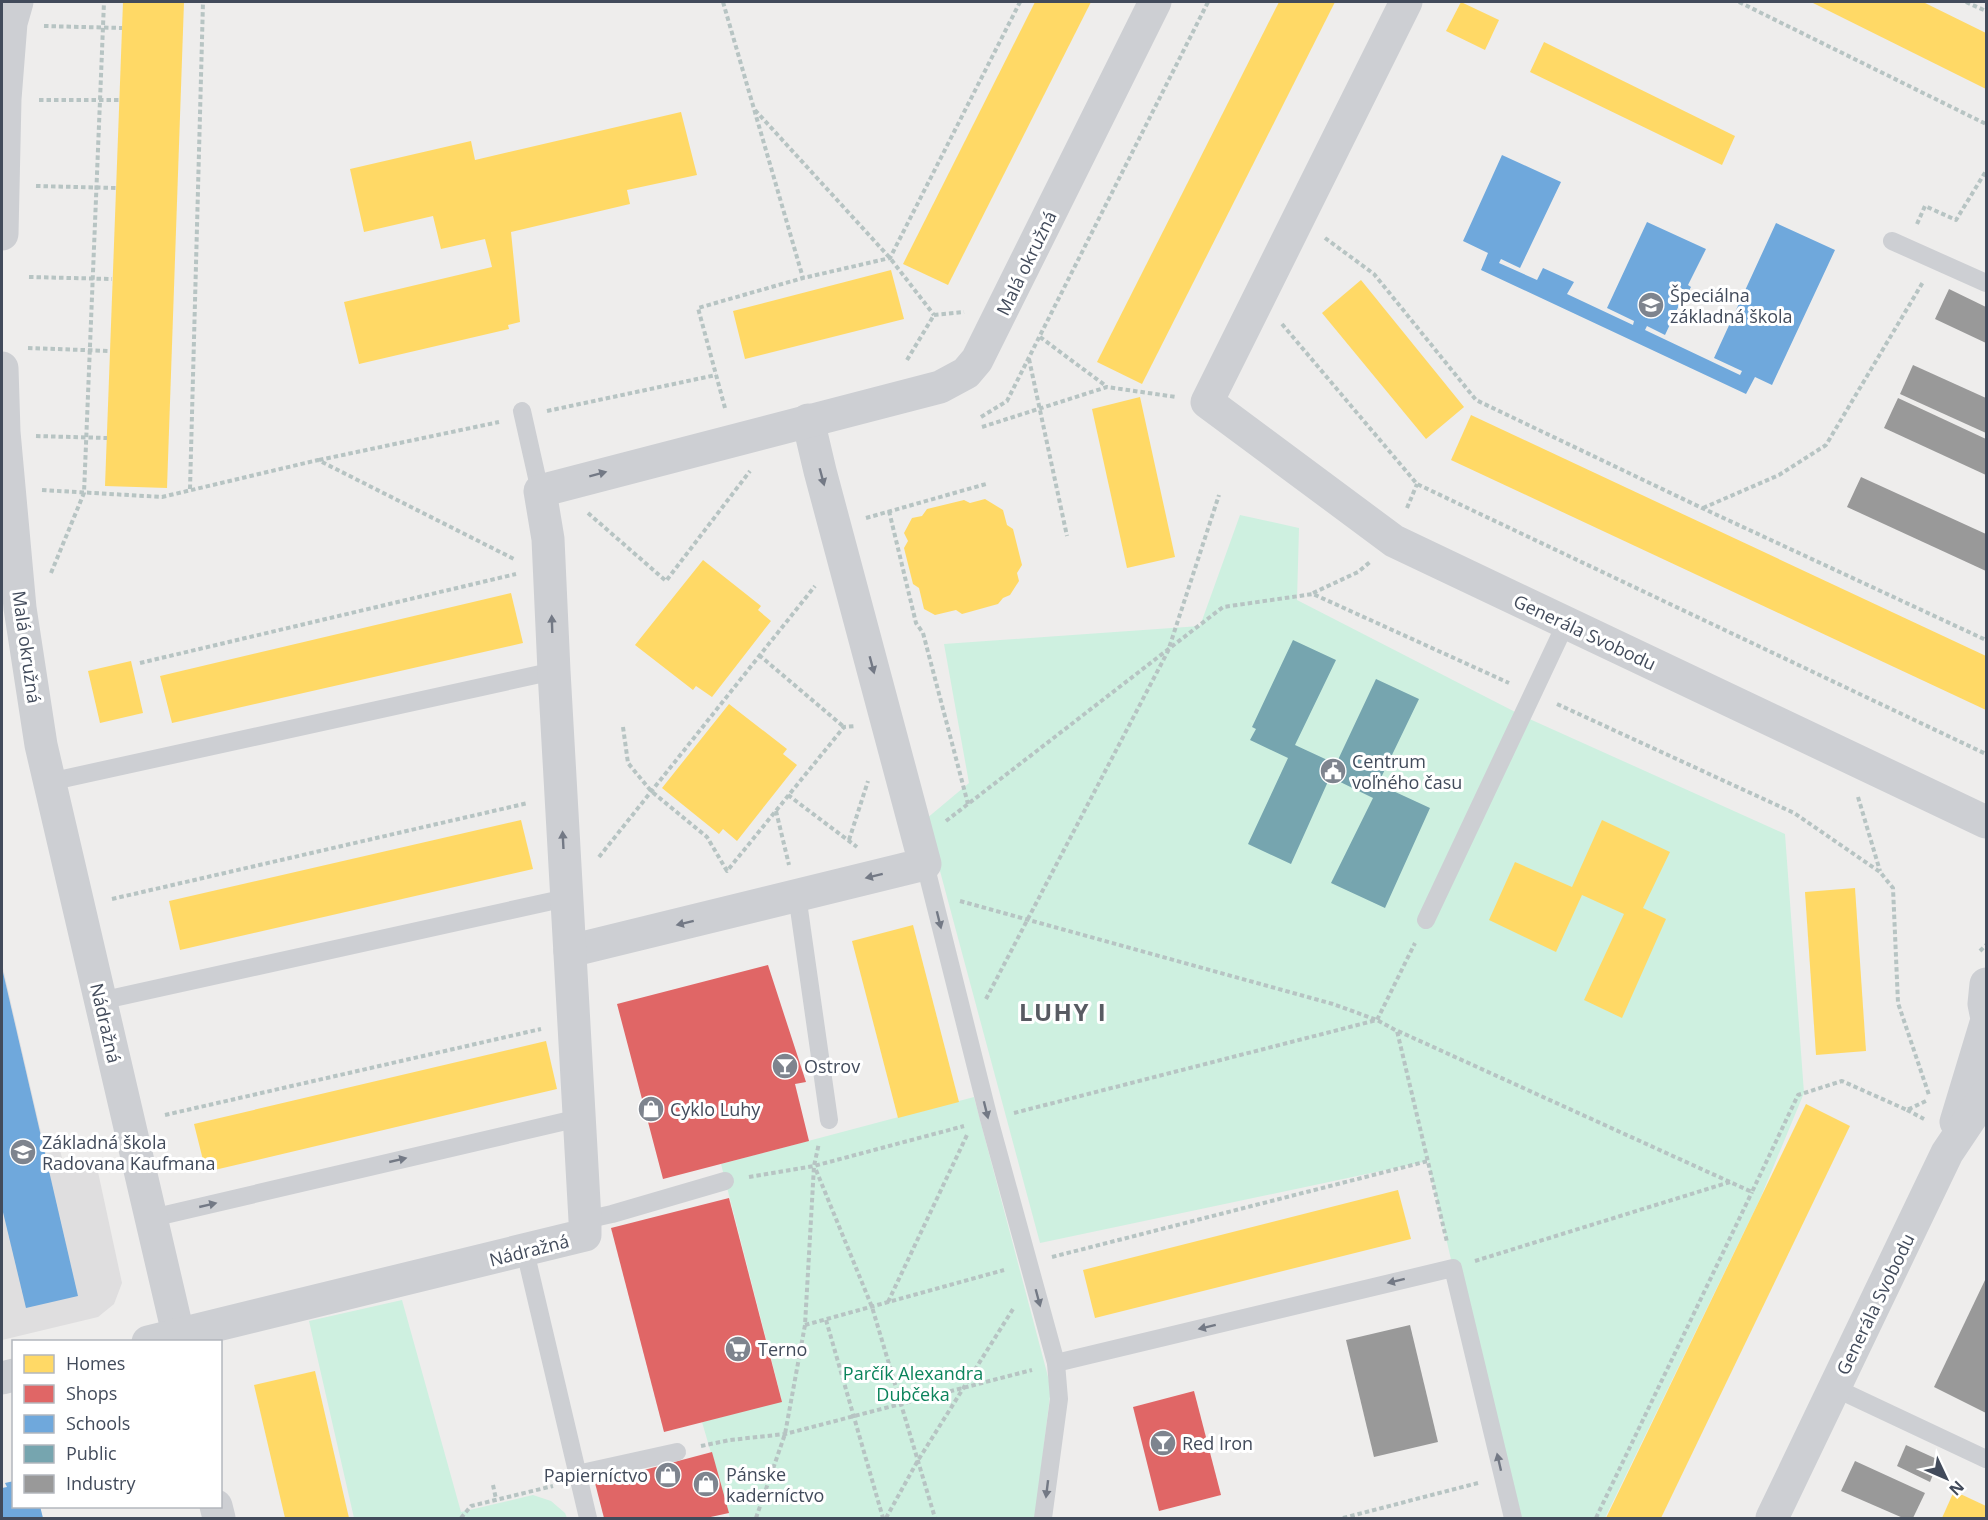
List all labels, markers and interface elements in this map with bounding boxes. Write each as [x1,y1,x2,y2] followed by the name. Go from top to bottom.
[990,207,1062,319] street label: Malá okružná
[1670,283,1793,328] place label: Špeciálna základná škola
[1636,290,1666,320] school or university icon: Špeciálna základná škola
[817,467,827,486] one-way arrow
[589,469,608,479] one-way arrow
[1510,588,1660,676] street label: Generála Svobodu
[7,589,47,705] street label: Malá okružná
[547,614,556,633] one-way arrow
[868,656,877,674] one-way arrow
[1352,749,1462,794] place label: Centrum voľného času
[1318,756,1348,786] public building icon: Centrum voľného času
[559,830,568,849] one-way arrow
[865,872,883,882] one-way arrow
[935,911,945,930] one-way arrow
[675,918,694,928] one-way arrow
[85,981,127,1065] street label: Nádražná
[1019,995,1107,1028] district label: LUHY I
[770,1051,800,1081] bar icon: Ostrov
[804,1054,860,1078] place label: Ostrov
[636,1094,666,1124] shop icon: Cyklo Luhy
[670,1097,761,1121] place label: Cyklo Luhy
[982,1100,992,1119] one-way arrow
[42,1130,216,1175] place label: Základná škola Radovana Kaufmana
[8,1137,38,1167] school or university icon: Základná škola Radovana Kaufmana
[389,1155,408,1164] one-way arrow
[199,1199,218,1209] one-way arrow
[487,1229,571,1271] street label: Nádražná
[1830,1229,1920,1379] street label: Generála Svobodu
[1387,1277,1405,1287] one-way arrow
[1034,1289,1043,1307] one-way arrow
[1197,1323,1216,1332] one-way arrow
[723,1334,753,1364] supermarket icon: Terno
[758,1337,807,1361] place label: Terno
[12,1340,222,1508] legend
[66,1351,125,1375] text: Homes
[843,1361,983,1406] park label: Parčík Alexandra Dubčeka
[66,1381,117,1405] text: Shops
[66,1411,130,1435] text: Schools
[1148,1428,1178,1458] bar icon: Red Iron
[1182,1431,1253,1455] place label: Red Iron
[66,1441,117,1465] text: Public
[1916,1448,1976,1508] north arrow
[1494,1452,1503,1471] one-way arrow
[653,1460,683,1490] shop icon: Papierníctvo
[726,1462,824,1507] place label: Pánske kaderníctvo
[544,1463,648,1487] place label: Papierníctvo
[691,1469,721,1499] shop icon: Pánske kaderníctvo
[66,1471,136,1495] text: Industry
[1944,1476,1969,1501] text: N
[1042,1480,1052,1499] one-way arrow

